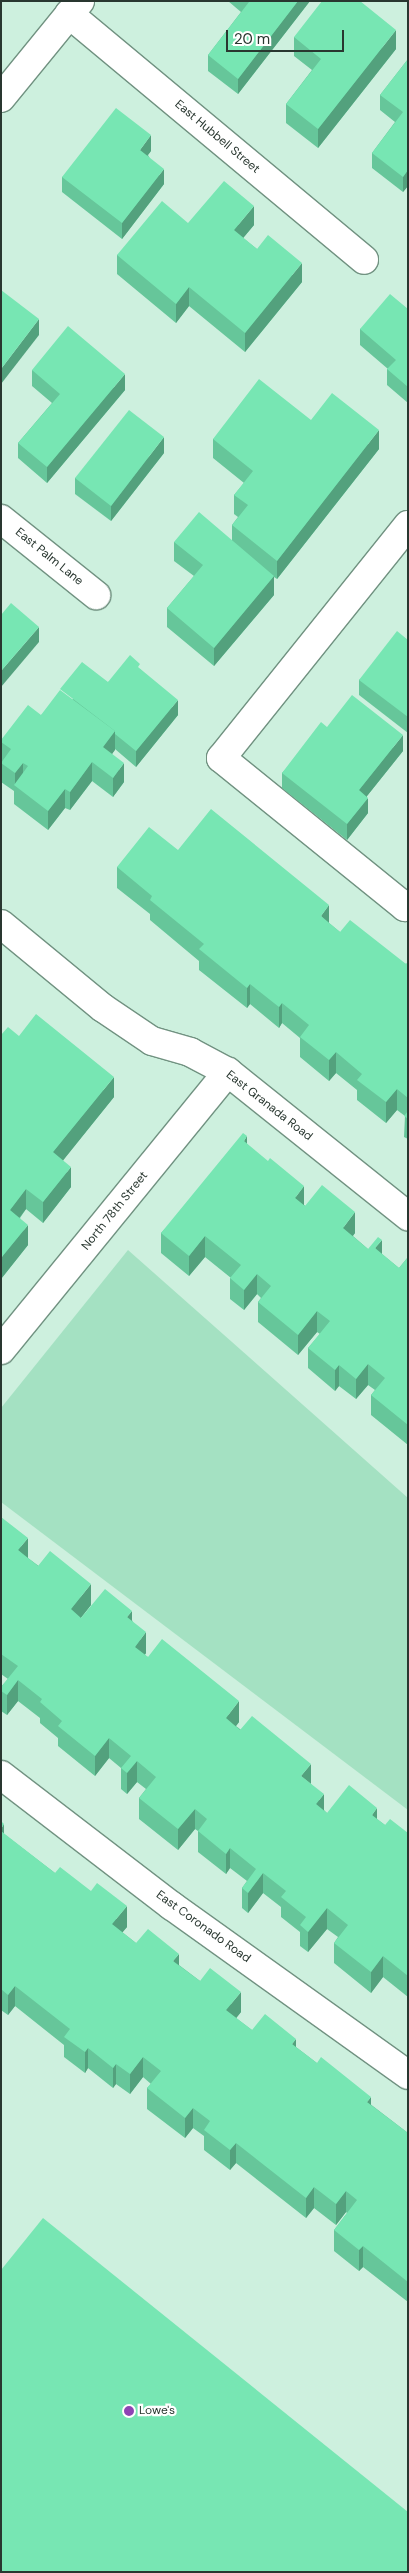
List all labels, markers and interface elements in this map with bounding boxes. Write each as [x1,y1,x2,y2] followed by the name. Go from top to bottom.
[229,20,346,52] scale bar
[234,29,270,49] text: 20 m
[172,97,262,177] street label: East Hubbell Street
[12,525,86,589] street label: East Palm Lane
[223,1068,315,1144] street label: East Granada Road
[79,1169,151,1253] street label: North 78th Street
[153,1888,253,1966] street label: East Coronado Road
[139,2404,175,2418] place label: Lowe's
[123,2405,135,2417] marker: Lowe's

